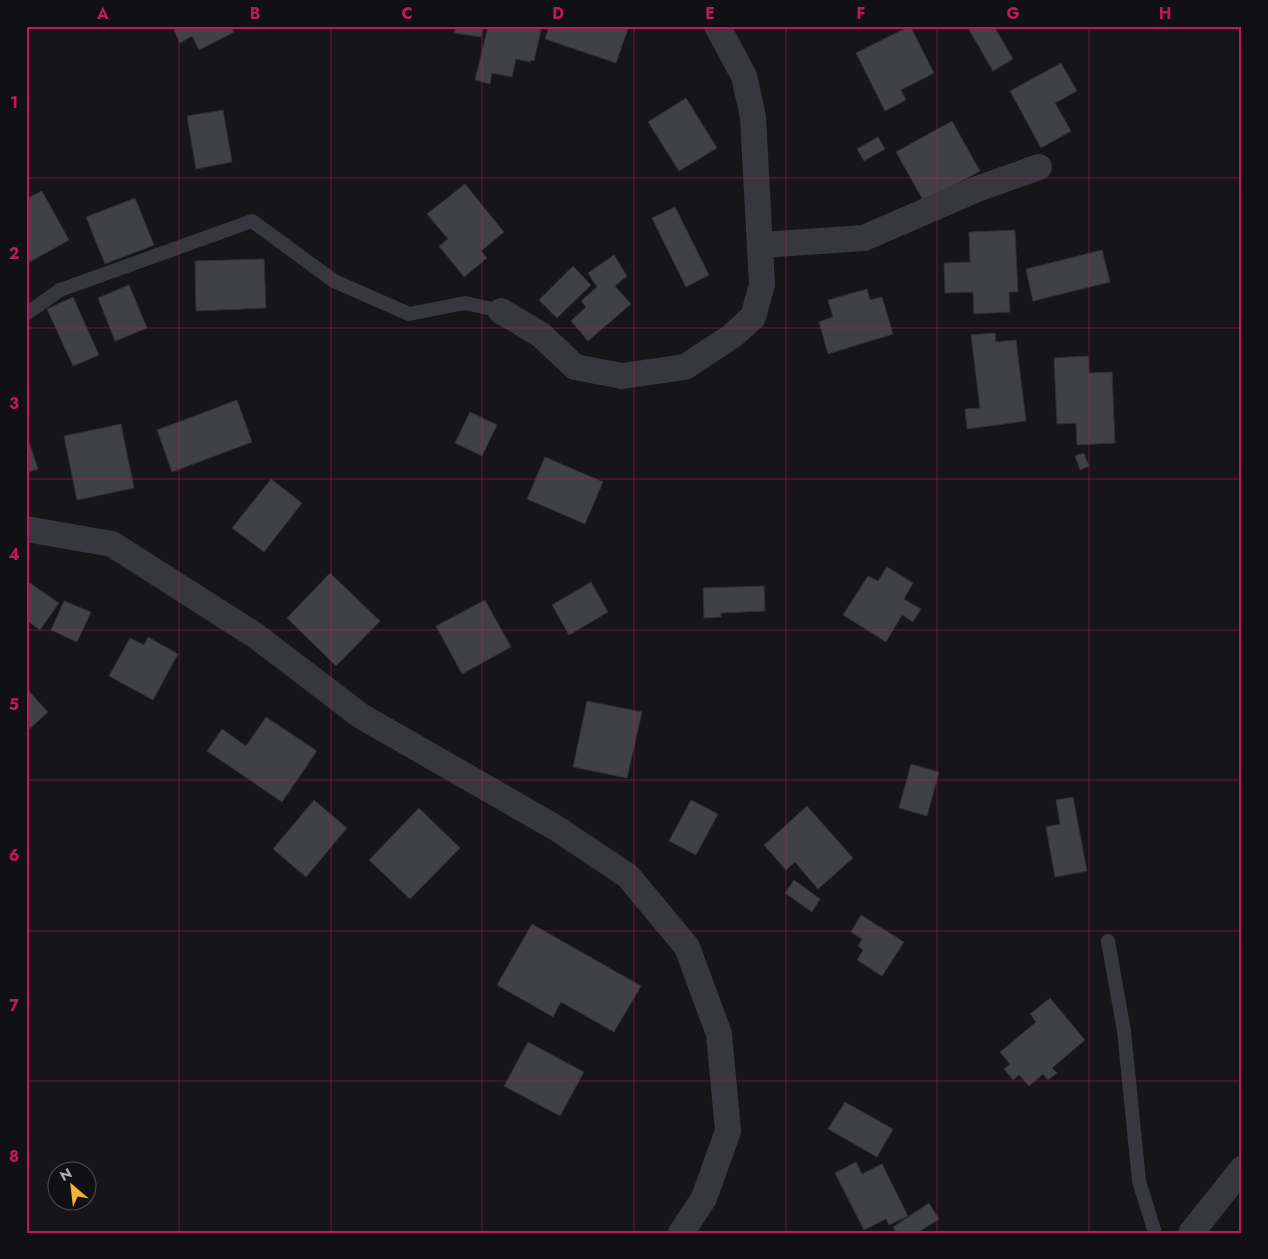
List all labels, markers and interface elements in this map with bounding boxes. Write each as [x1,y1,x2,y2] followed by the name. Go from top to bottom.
[96,2,109,25] text: A
[250,2,260,25] text: B
[401,2,413,25] text: C
[552,2,564,25] text: D
[705,2,715,25] text: E
[857,2,865,25] text: F
[1006,2,1020,25] text: G
[1159,2,1171,25] text: H
[10,91,18,114] text: 1
[9,242,19,265] text: 2
[9,392,19,415] text: 3
[8,543,20,566] text: 4
[9,693,19,716] text: 5
[9,844,19,867] text: 6
[9,994,19,1017] text: 7
[9,1145,19,1168] text: 8
[48,1162,98,1212] north arrow
[56,1163,76,1186] text: N

